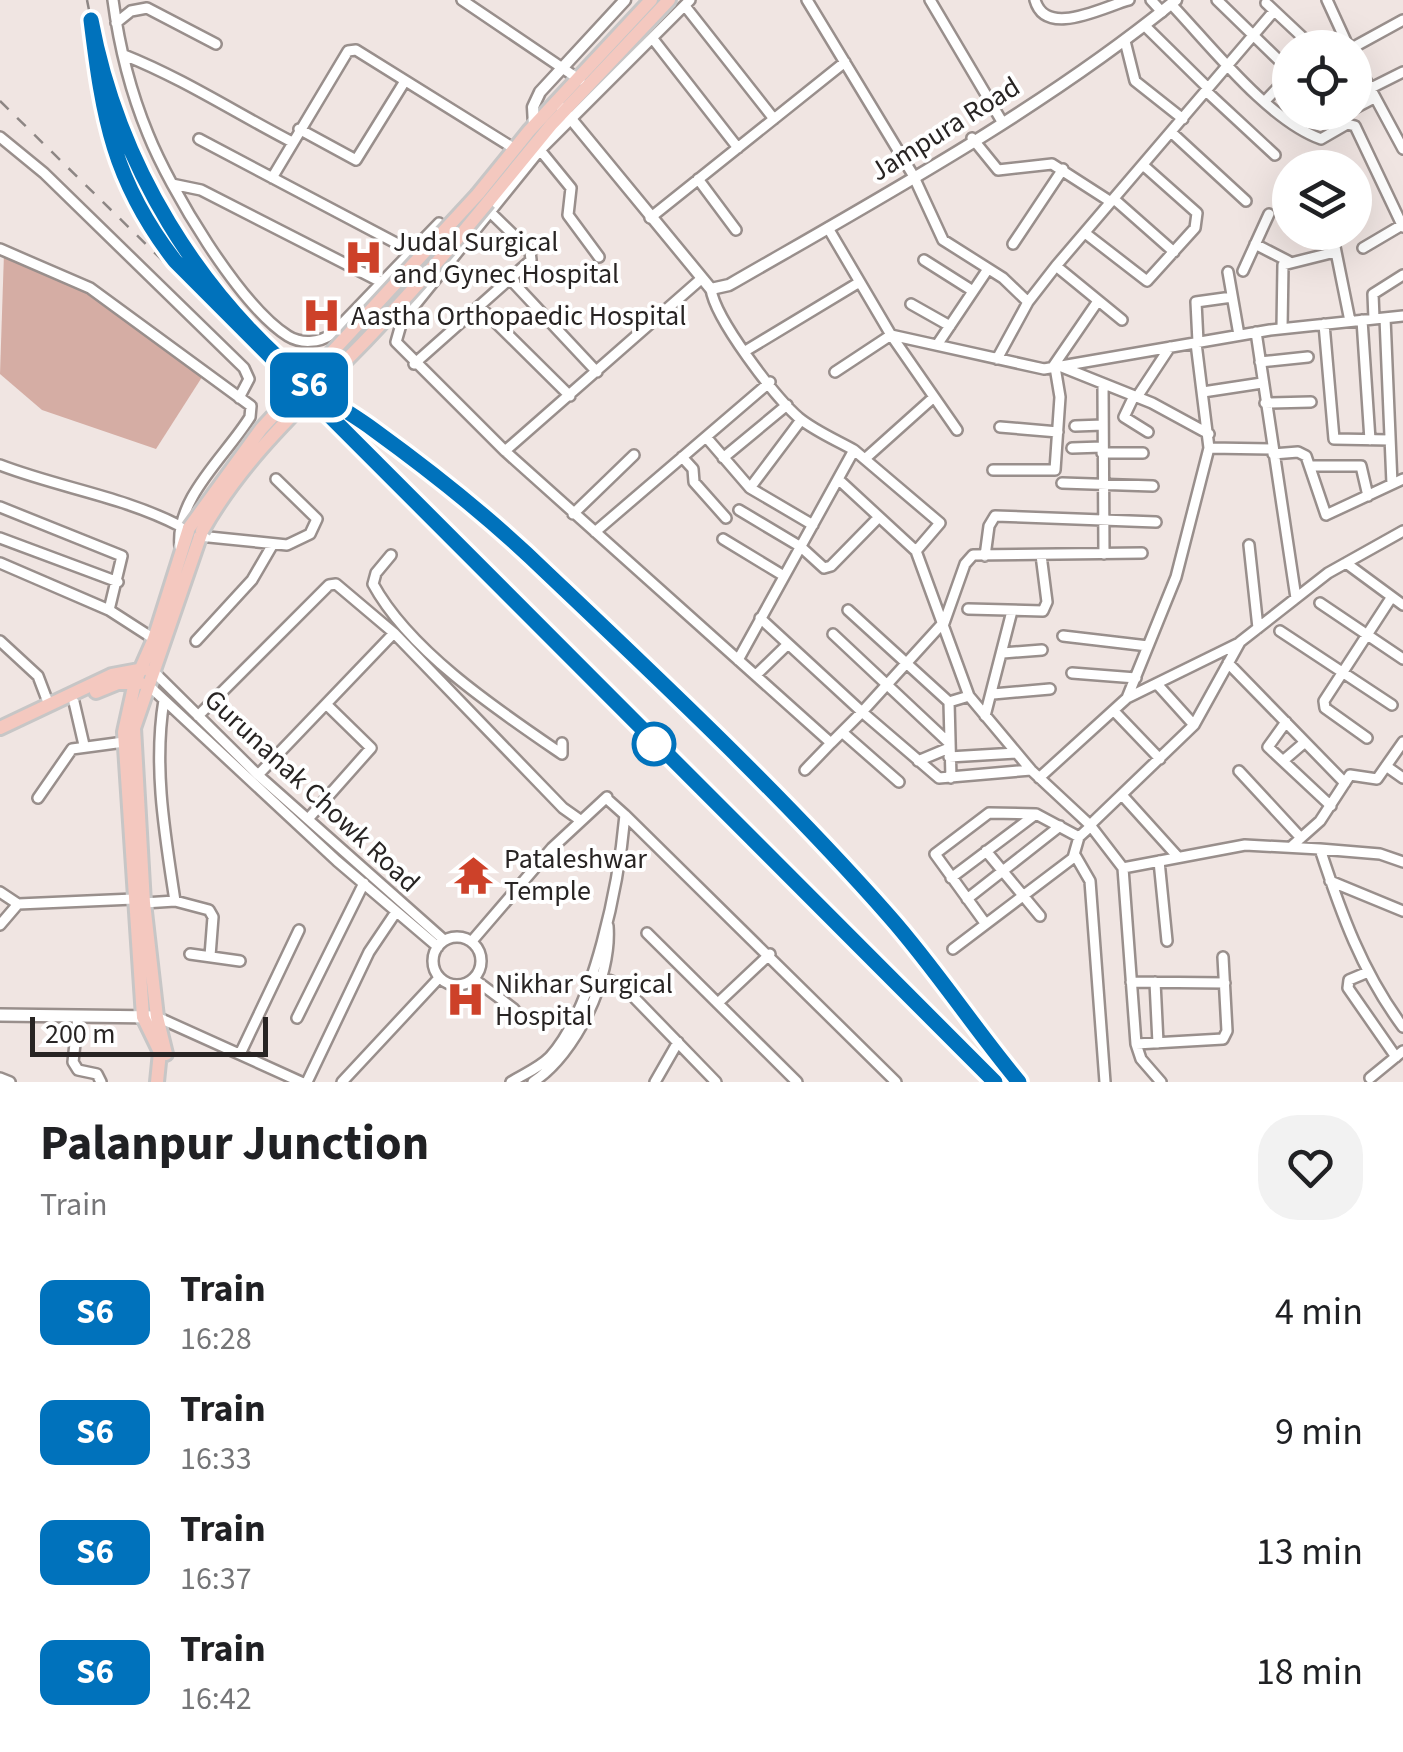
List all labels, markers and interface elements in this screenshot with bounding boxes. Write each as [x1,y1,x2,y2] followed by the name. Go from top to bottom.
[1272,30,1372,250] map controls
[1272,30,1372,130] button: locate
[862,67,1028,191] street label: Jampura Road
[1272,150,1372,250] button: layers
[393,222,619,294] place label: Judal Surgical and Gynec Hospital
[342,237,384,279] hospital icon: Judal Surgical and Gynec Hospital
[300,295,342,337] hospital icon: Aastha Orthopaedic Hospital
[351,296,686,336] place label: Aastha Orthopaedic Hospital
[264,352,354,418] line badge: S6
[290,360,328,410] text: S6
[195,680,429,902] street label: Gurunanak Chowk Road
[633,723,675,765] unlabelled marker
[504,839,647,911] place label: Pataleshwar Temple
[453,854,495,896] temple icon: Pataleshwar Temple
[495,964,673,1036] place label: Nikhar Surgical Hospital
[444,979,486,1021] hospital icon: Nikhar Surgical Hospital
[30,1012,268,1056] scale bar
[45,1014,116,1054] text: 200 m
[40,1110,429,1178] text: Palanpur Junction
[1258,1115,1363,1220] button: heart
[40,1182,108,1228] text: Train
[180,1262,266,1316] text: Train
[1275,1285,1363,1339] text: 4 min
[76,1287,114,1337] text: S6
[180,1316,252,1362] text: 16:28
[180,1382,266,1436] text: Train
[1275,1405,1363,1459] text: 9 min
[76,1407,114,1457] text: S6
[180,1436,252,1482] text: 16:33
[180,1502,266,1556] text: Train
[1256,1525,1363,1579] text: 13 min
[76,1527,114,1577] text: S6
[180,1556,252,1602] text: 16:37
[180,1622,266,1676] text: Train
[1256,1645,1363,1699] text: 18 min
[76,1647,114,1697] text: S6
[180,1676,252,1722] text: 16:42

